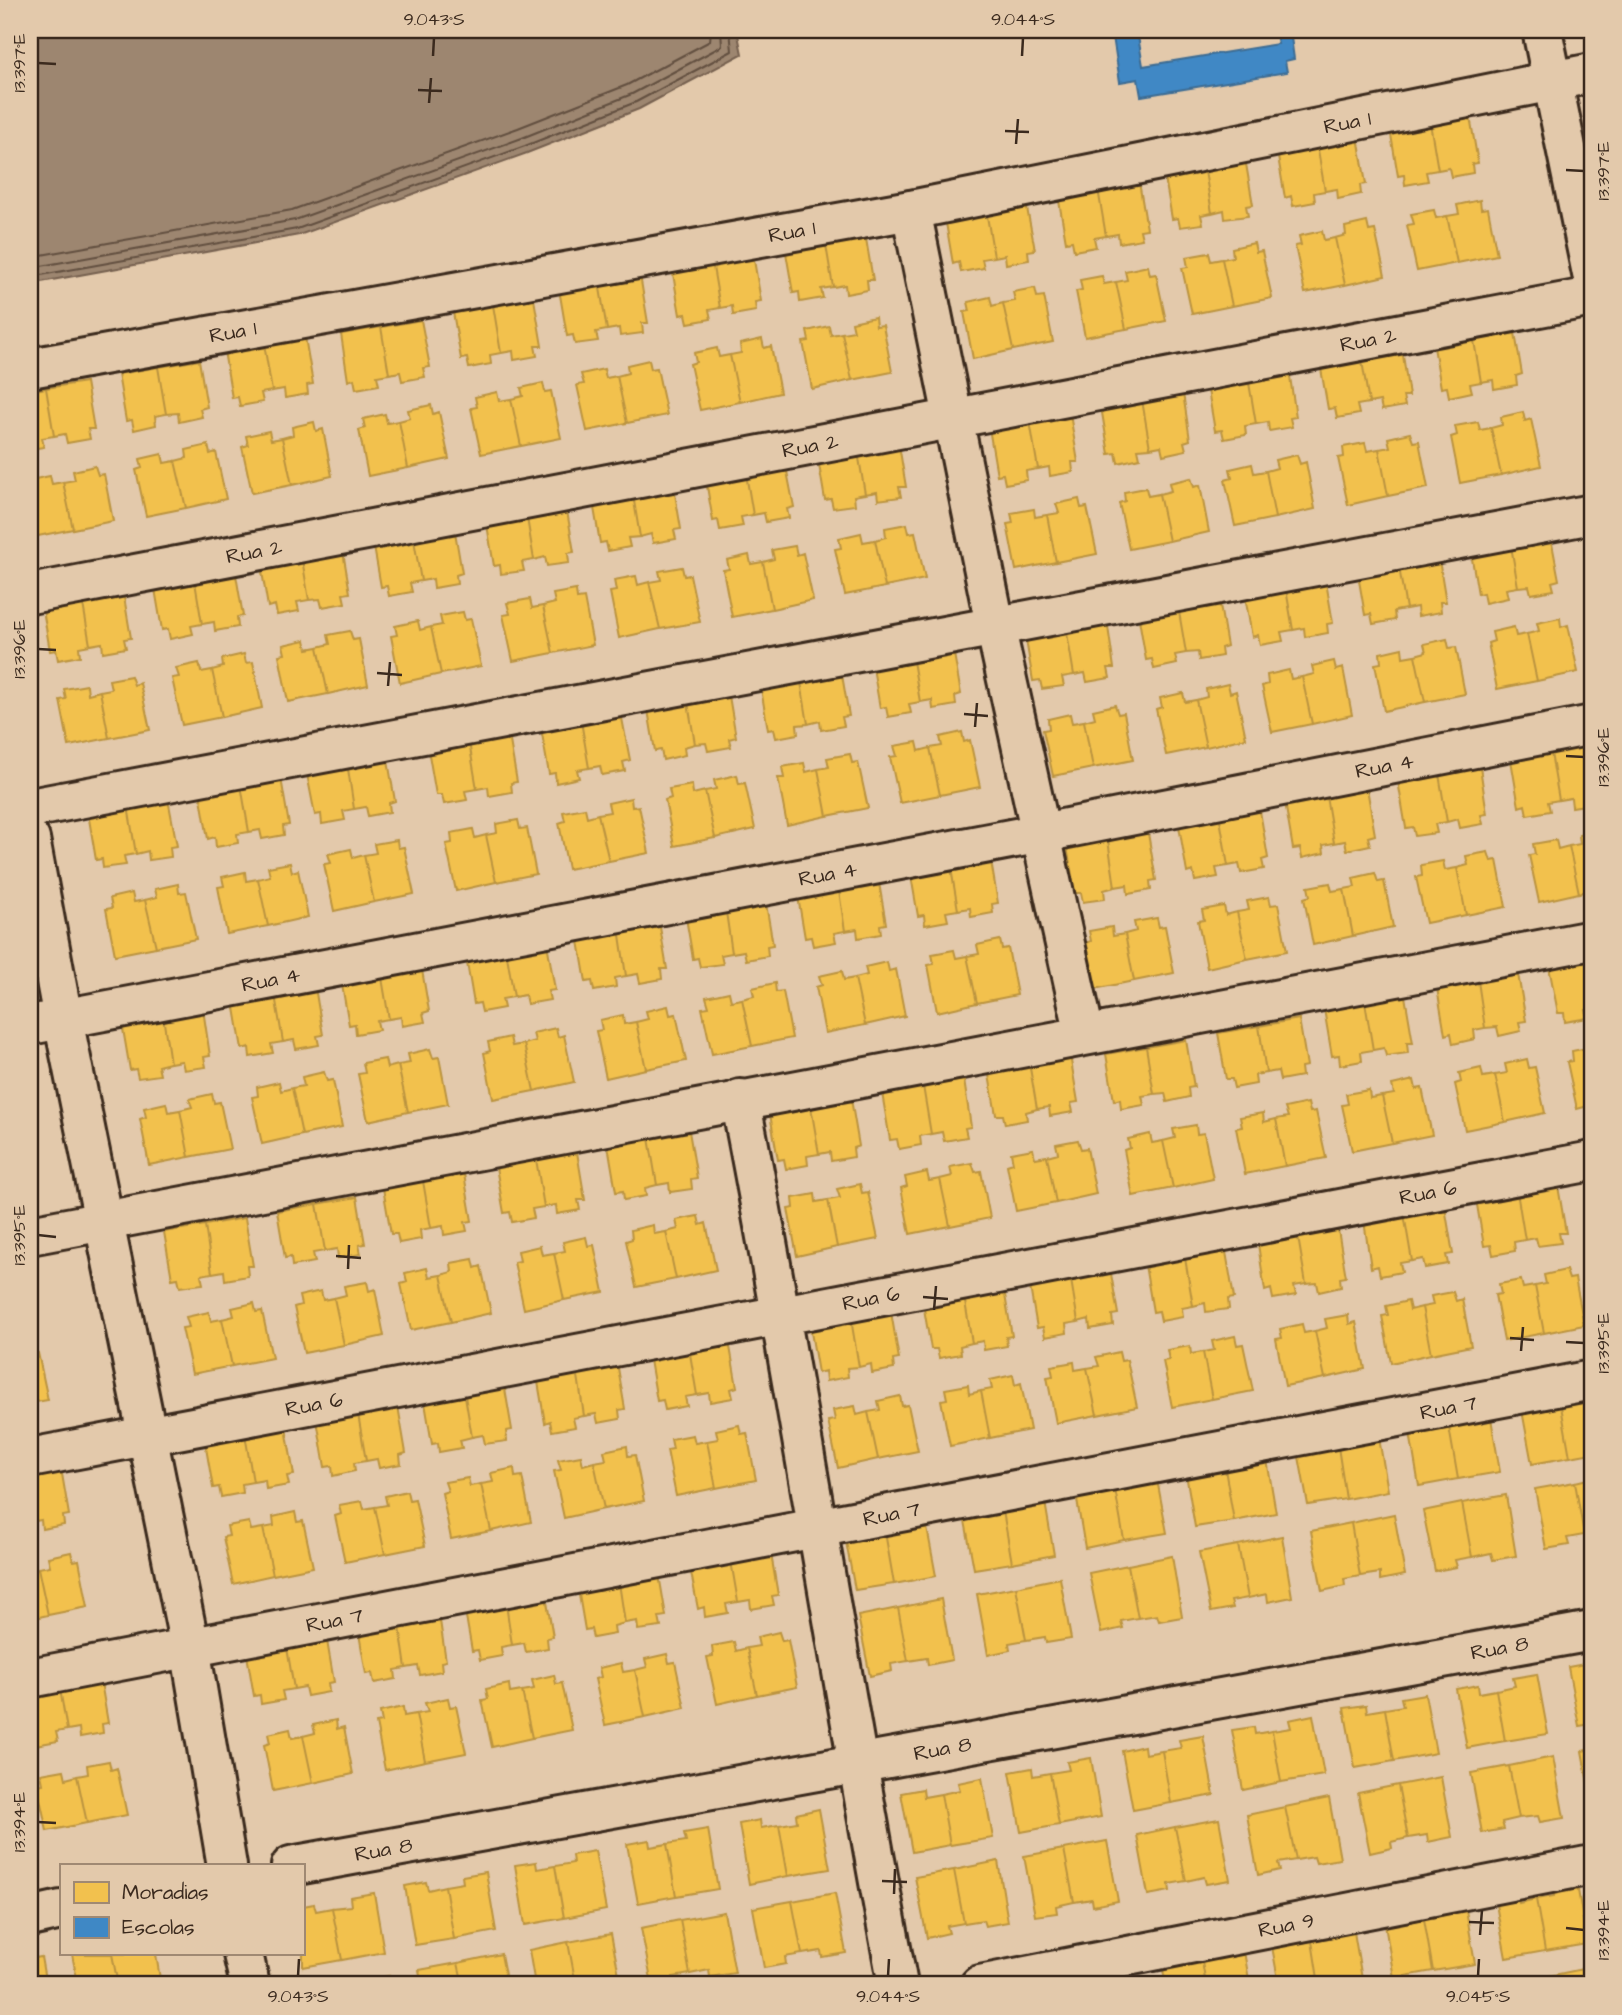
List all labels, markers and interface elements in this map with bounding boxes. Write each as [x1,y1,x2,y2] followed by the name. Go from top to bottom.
[403,7,465,32] text: 9.043°S
[991,7,1055,32] text: 9.044°S
[7,33,32,93] text: 13.397°E
[1321,104,1374,142] street label: Rua 1
[1591,141,1616,201] text: 13.397°E
[766,213,818,250] street label: Rua 1
[207,314,259,351] street label: Rua 1
[1338,321,1399,360] street label: Rua 2
[780,427,841,466] street label: Rua 2
[223,532,285,571] street label: Rua 2
[7,619,32,679] text: 13.396°E
[1591,727,1616,787] text: 13.396°E
[1353,746,1416,786] street label: Rua 4
[796,854,860,894] street label: Rua 4
[239,960,303,1000] street label: Rua 4
[1397,1173,1459,1212] street label: Rua 6
[7,1204,32,1265] text: 13.395°E
[840,1279,902,1318] street label: Rua 6
[1591,1312,1616,1373] text: 13.395°E
[283,1385,345,1424] street label: Rua 6
[1417,1388,1480,1428] street label: Rua 7
[861,1494,923,1534] street label: Rua 7
[304,1601,366,1640] street label: Rua 7
[1468,1629,1531,1668] street label: Rua 8
[911,1729,974,1768] street label: Rua 8
[7,1792,32,1852] text: 13.394°E
[352,1830,415,1869] street label: Rua 8
[60,1864,304,1955] legend
[122,1878,209,1907] text: Moradias
[1591,1900,1616,1960] text: 13.394°E
[1256,1906,1317,1945] street label: Rua 9
[122,1913,195,1942] text: Escolas
[267,1984,329,2009] text: 9.043°S
[856,1984,920,2009] text: 9.044°S
[1446,1984,1510,2009] text: 9.045°S

